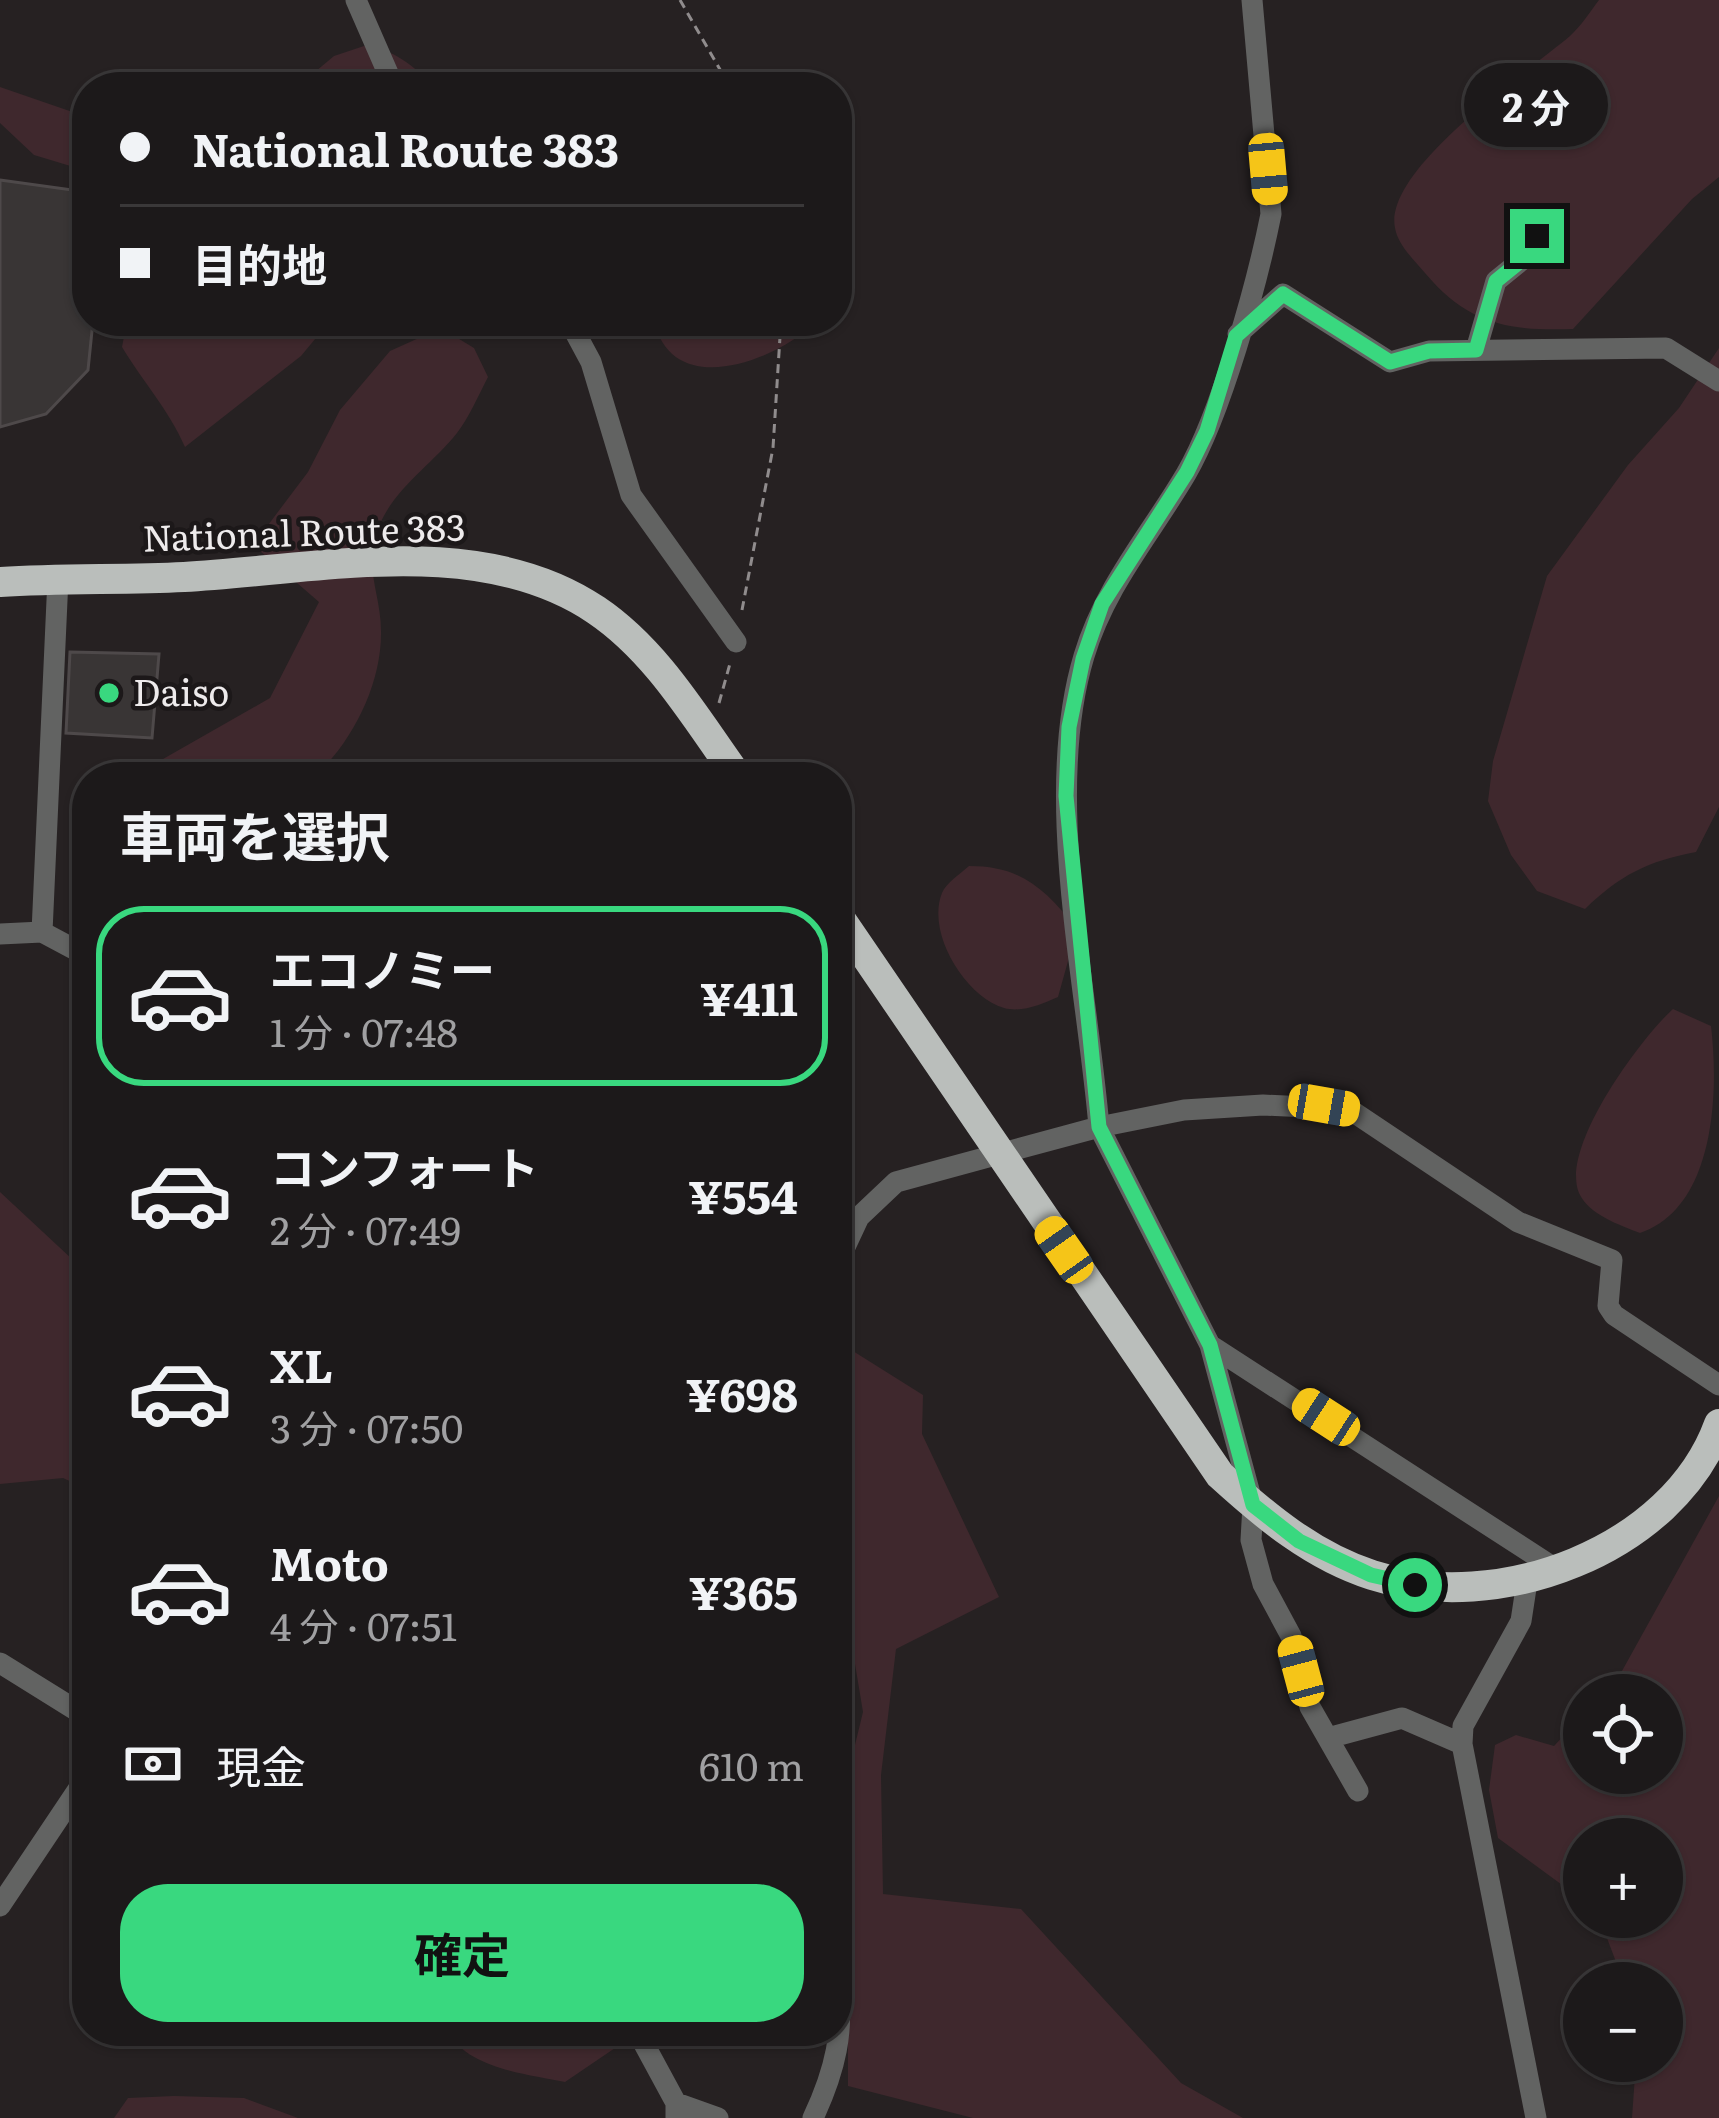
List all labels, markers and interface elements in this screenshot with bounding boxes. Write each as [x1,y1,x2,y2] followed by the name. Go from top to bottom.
[1465,62,1609,146] callout: 2 分
[1502,76,1570,134] text: 2 分
[192,114,619,181] text: National Route 383
[1247,132,1289,206] car
[1510,209,1564,263] route end
[192,229,327,296] text: 目的地
[141,498,466,563] street label: National Route 383
[133,664,229,717] place label: Daiso
[96,680,122,706] marker: Daiso
[120,793,390,874] text: 車両を選択
[270,934,495,1001] text: エコノミー
[126,942,234,1050] icon: car
[700,963,798,1030] text: ¥411
[270,1001,458,1059] text: 1 分 · 07:48
[1285,1081,1363,1129] car
[270,1132,539,1199] text: コンフォート
[126,1140,234,1248] icon: car
[688,1161,798,1228] text: ¥554
[270,1199,461,1257] text: 2 分 · 07:49
[1029,1210,1099,1290] car
[270,1330,333,1397] text: XL
[126,1338,234,1446] icon: car
[686,1359,798,1426] text: ¥698
[1286,1382,1366,1452] car
[270,1397,463,1455] text: 3 分 · 07:50
[270,1528,389,1595] text: Moto
[126,1536,234,1644] icon: car
[689,1557,798,1624] text: ¥365
[1388,1558,1442,1612] route start
[270,1595,457,1653] text: 4 分 · 07:51
[1274,1632,1328,1710] car
[1563,1674,1683,2082] map controls
[1563,1674,1683,1794] button: locate
[120,1731,186,1797] icon: cash
[216,1731,306,1798] text: 現金
[699,1735,804,1793] text: 610 m
[1563,1818,1683,1938] button: +
[120,1884,804,2022] button: 確定
[1563,1962,1683,2082] button: −

